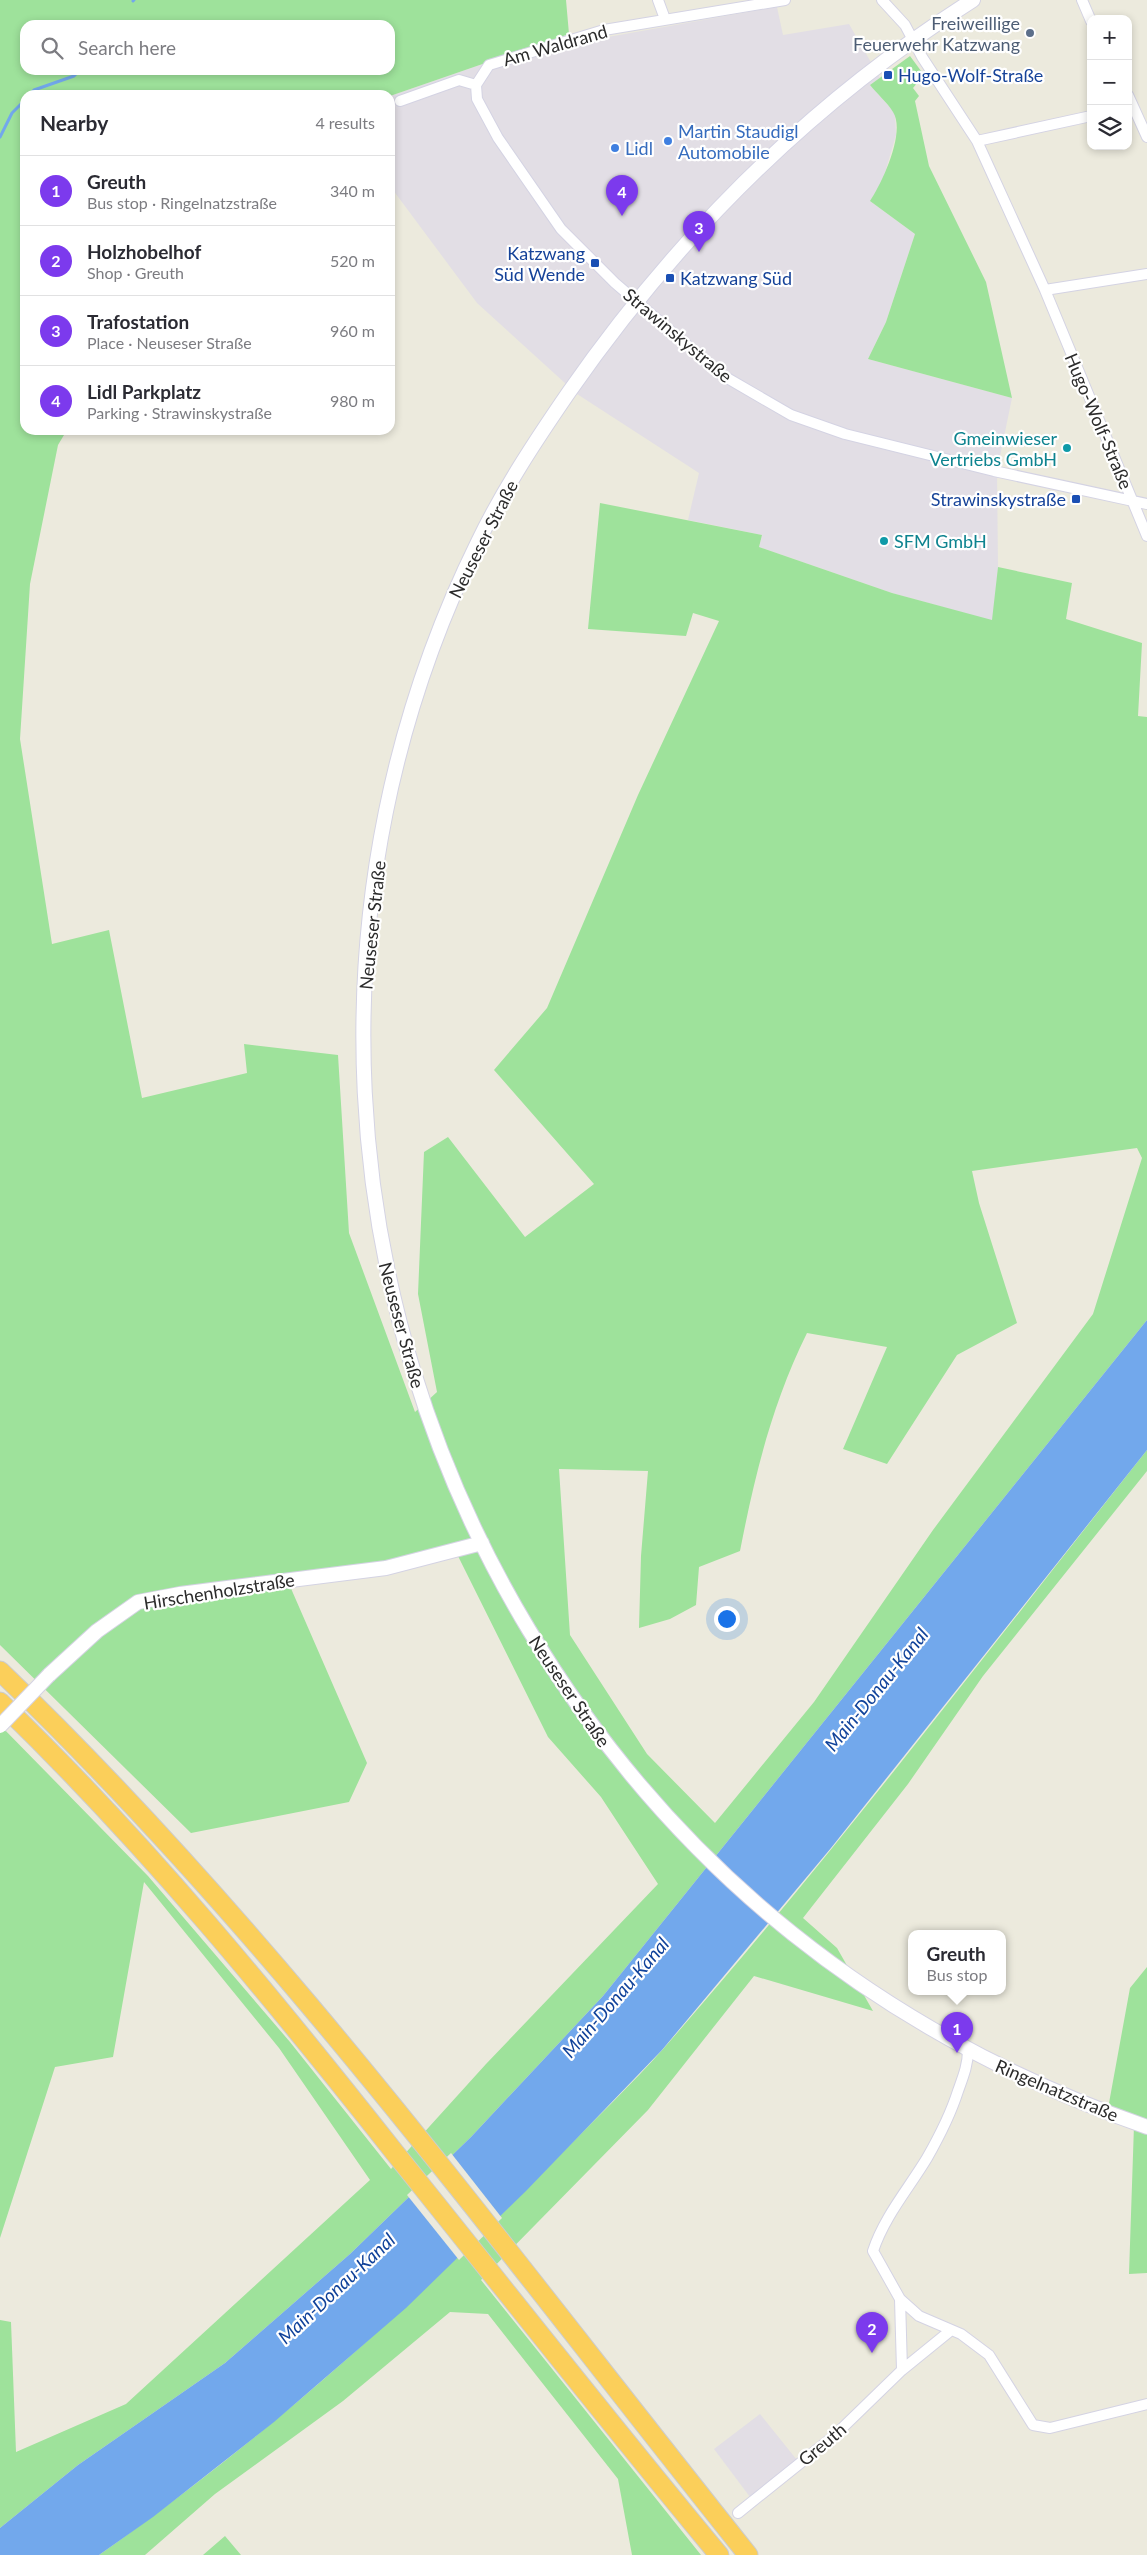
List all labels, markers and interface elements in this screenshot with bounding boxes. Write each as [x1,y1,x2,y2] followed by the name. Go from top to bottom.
[853,12,1020,55] place label: Freiweillige Feuerwehr Katzwang
[1087,15,1132,150] map controls
[1087,15,1132,60] button: +
[20,20,395,75] search box
[500,20,610,70] street label: Am Waldrand
[1024,27,1036,39] marker: Freiweillige Feuerwehr Katzwang
[38,34,66,62] icon: search
[78,36,176,59] text: Search here
[1087,60,1132,105] button: −
[898,64,1043,86] place label: Hugo-Wolf-Straße
[882,69,894,81] marker: Hugo-Wolf-Straße
[1087,105,1132,150] button: layers
[40,110,108,135] text: Nearby
[315,113,375,132] text: 4 results
[678,120,798,163] place label: Martin Staudigl Automobile
[662,135,674,147] marker: Martin Staudigl Automobile
[625,137,653,159] place label: Lidl
[609,142,621,154] marker: Lidl
[87,170,146,193] text: Greuth
[606,175,638,216] pin: 4
[51,181,61,200] text: 1
[330,181,375,200] text: 340 m
[87,193,277,212] text: Bus stop · Ringelnatzstraße
[683,211,715,252] pin: 3
[87,240,201,263] text: Holzhobelhof
[494,242,585,285] place label: Katzwang Süd Wende
[51,251,61,270] text: 2
[330,251,375,270] text: 520 m
[589,257,601,269] marker: Katzwang Süd Wende
[87,263,184,282] text: Shop · Greuth
[680,267,792,289] place label: Katzwang Süd
[664,272,676,284] marker: Katzwang Süd
[619,283,737,387] street label: Strawinskystraße
[87,310,189,333] text: Trafostation
[51,321,61,340] text: 3
[330,321,375,340] text: 960 m
[87,333,252,352] text: Place · Neuseser Straße
[1060,350,1138,492] street label: Hugo-Wolf-Straße
[87,380,201,403] text: Lidl Parkplatz
[51,391,61,410] text: 4
[330,391,375,410] text: 980 m
[87,403,272,422] text: Parking · Strawinskystraße
[929,427,1057,470] place label: Gmeinwieser Vertriebs GmbH
[1061,442,1073,454] marker: Gmeinwieser Vertriebs GmbH
[444,476,522,602] street label: Neuseser Straße
[931,488,1066,510] place label: Strawinskystraße
[1070,493,1082,505] marker: Strawinskystraße
[894,530,987,552] place label: SFM GmbH
[878,535,890,547] marker: SFM GmbH
[354,859,390,991] street label: Neuseser Straße
[375,1260,429,1390] street label: Neuseser Straße
[142,1568,296,1614] street label: Hirschenholzstraße
[714,1606,740,1632] your location
[819,1623,933,1755] water label: Main-Donau-Kanal
[525,1631,615,1751] street label: Neuseser Straße
[908,1930,1006,1995] popup
[557,1932,673,2062] water label: Main-Donau-Kanal
[927,1942,986,1965] text: Greuth
[927,1965,987,1984] text: Bus stop
[941,2012,973,2053] pin: 1
[992,2054,1122,2126] street label: Ringelnatzstraße
[273,2228,399,2348] water label: Main-Donau-Kanal
[856,2312,888,2353] pin: 2
[794,2418,850,2470] street label: Greuth

